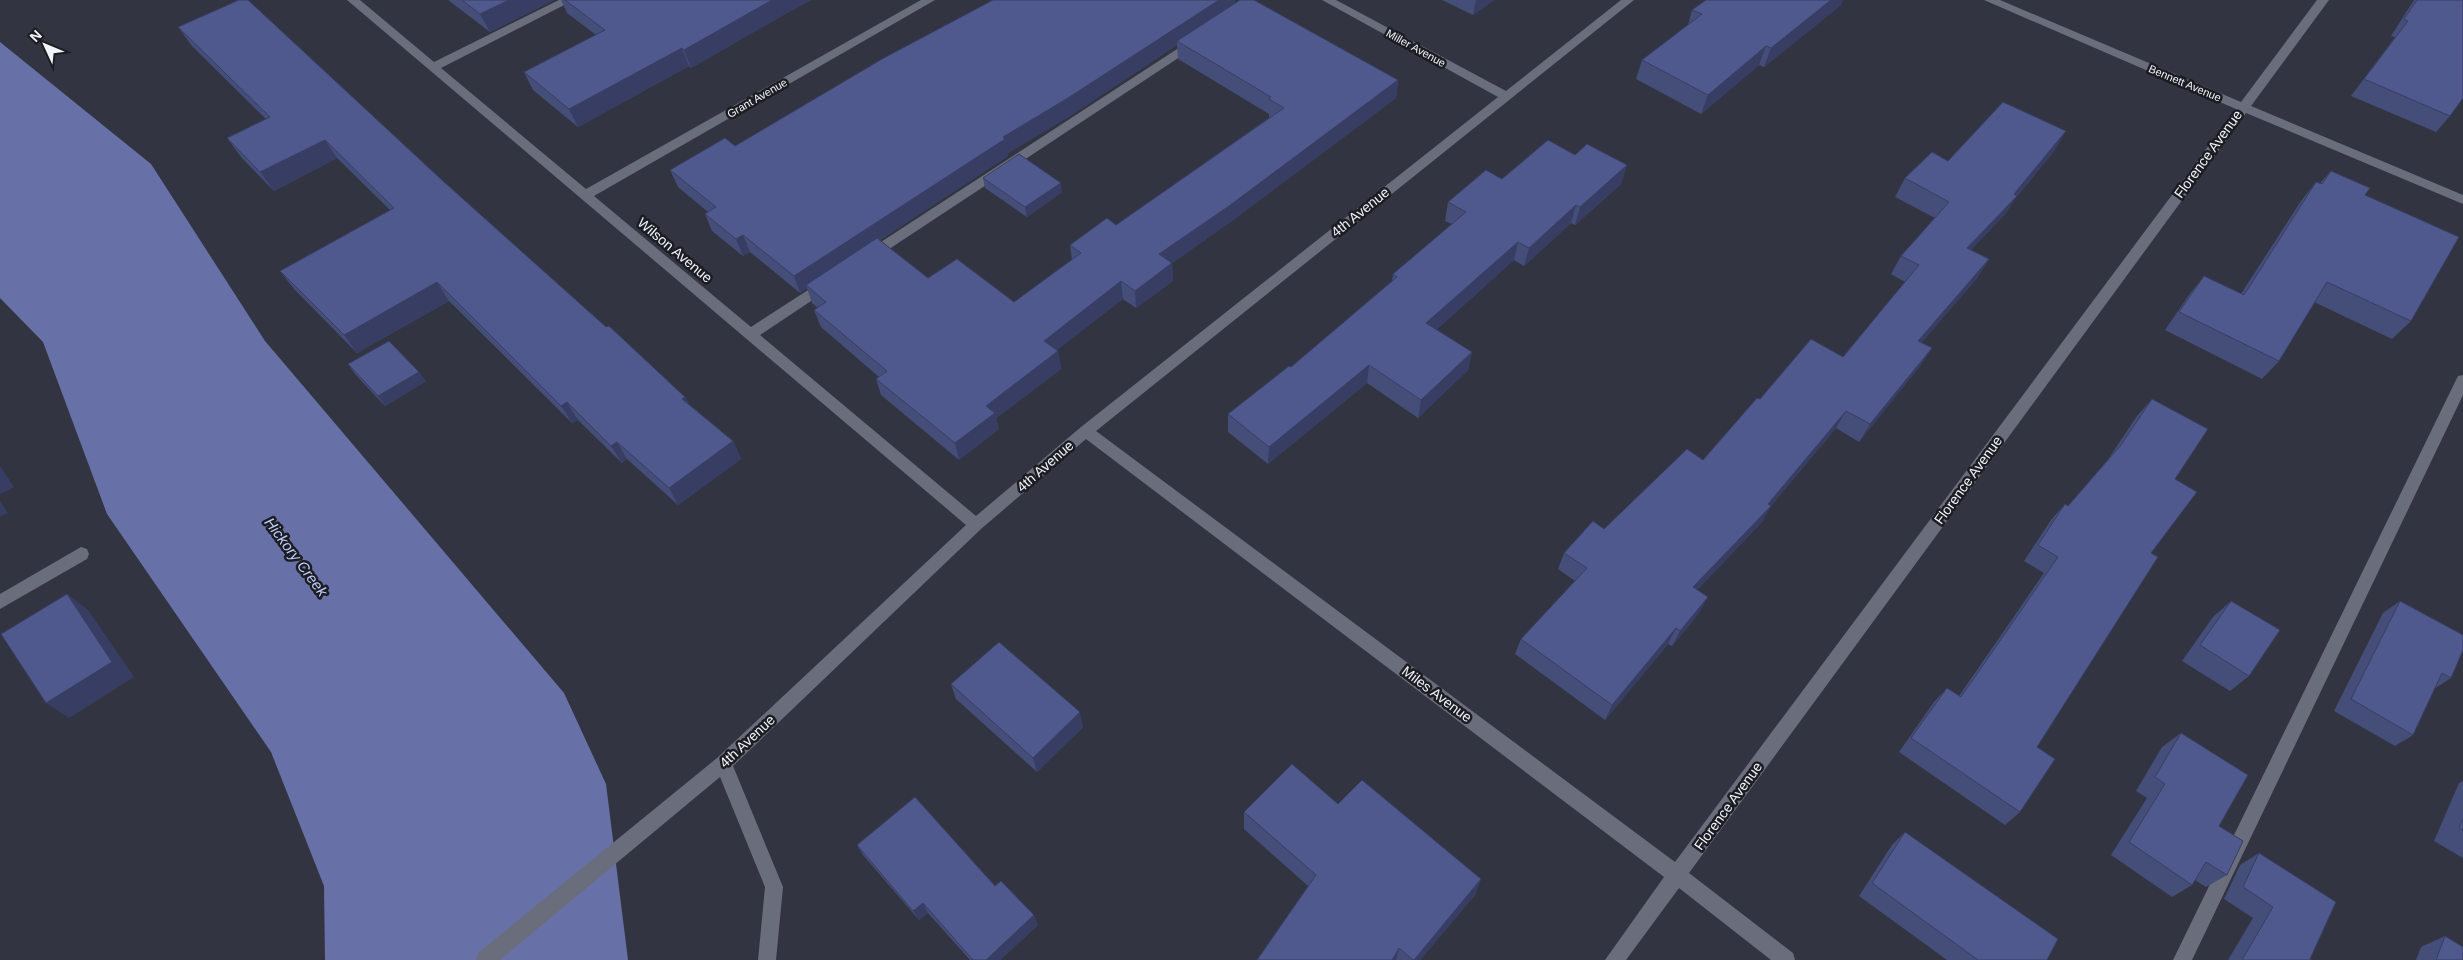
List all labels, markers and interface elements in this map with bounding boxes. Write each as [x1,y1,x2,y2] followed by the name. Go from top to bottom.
[20,20,70,70] north arrow
[26,27,45,45] text: N
[1384,27,1448,69] street label: Miller Avenue
[2147,62,2223,104] street label: Bennett Avenue
[725,76,789,120] street label: Grant Avenue
[2171,107,2245,201] street label: Florence Avenue
[1328,184,1392,240] street label: 4th Avenue
[634,214,716,286] street label: Wilson Avenue
[1931,433,2005,527] street label: Florence Avenue
[1013,437,1077,495] street label: 4th Avenue
[261,514,332,601] water label: Hickory Creek
[1399,663,1475,725] street label: Miles Avenue
[716,711,778,771] street label: 4th Avenue
[1691,759,1765,853] street label: Florence Avenue

